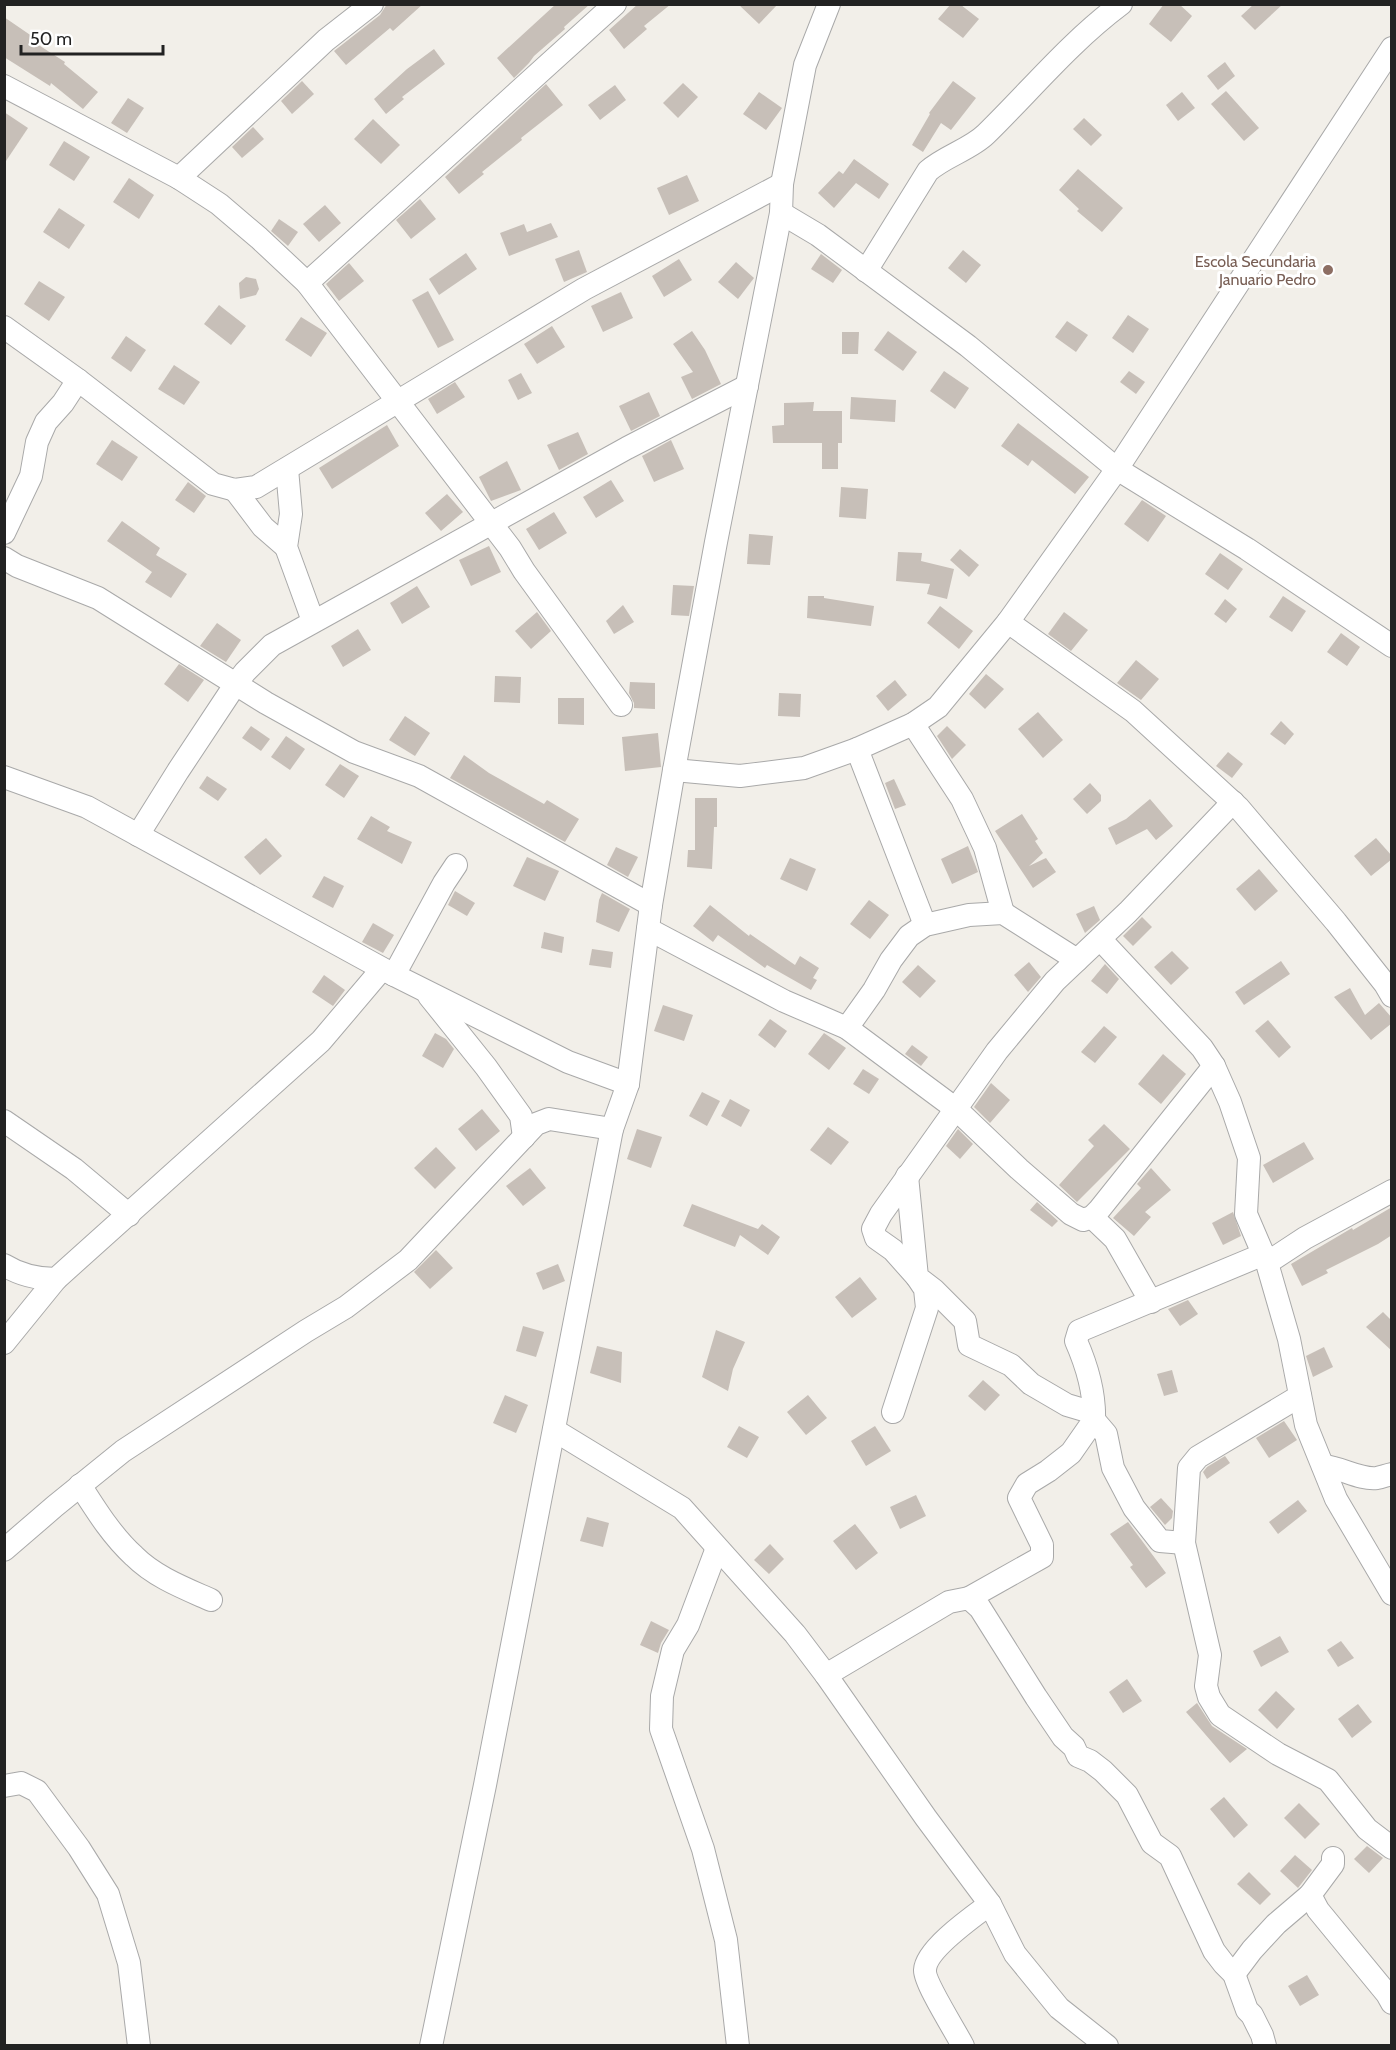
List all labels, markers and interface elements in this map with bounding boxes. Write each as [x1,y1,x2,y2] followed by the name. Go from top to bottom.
[21,18,164,56] scale bar
[30,28,72,50] text: 50 m
[1195,252,1316,289] place label: Escola Secundaria Januario Pedro
[1321,263,1335,277] marker: Escola Secundaria Januario Pedro

